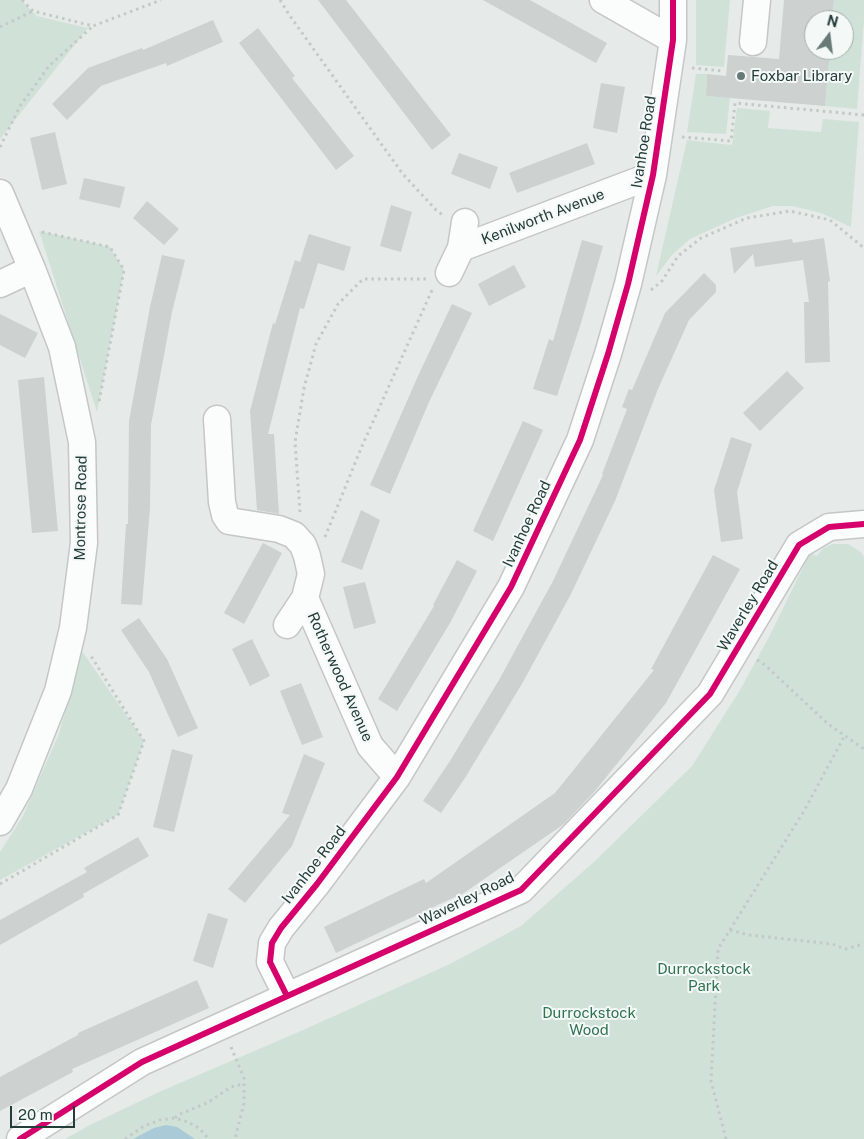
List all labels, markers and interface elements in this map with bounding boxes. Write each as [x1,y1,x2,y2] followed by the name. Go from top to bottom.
[804,10,854,60] north arrow
[825,12,840,31] text: N
[751,67,852,85] place label: Foxbar Library
[735,70,747,82] marker: Foxbar Library
[628,94,660,190] street label: Ivanhoe Road
[479,185,607,249] street label: Kenilworth Avenue
[71,455,91,561] street label: Montrose Road
[499,478,555,570] street label: Ivanhoe Road
[714,557,782,655] street label: Waverley Road
[303,610,377,744] street label: Rotherwood Avenue
[278,823,350,907] street label: Ivanhoe Road
[417,868,517,930] street label: Waverley Road
[657,960,751,995] park label: Durrockstock Park
[542,1004,636,1039] park label: Durrockstock Wood
[12,1096,78,1128] scale bar
[18,1106,53,1123] text: 20 m

